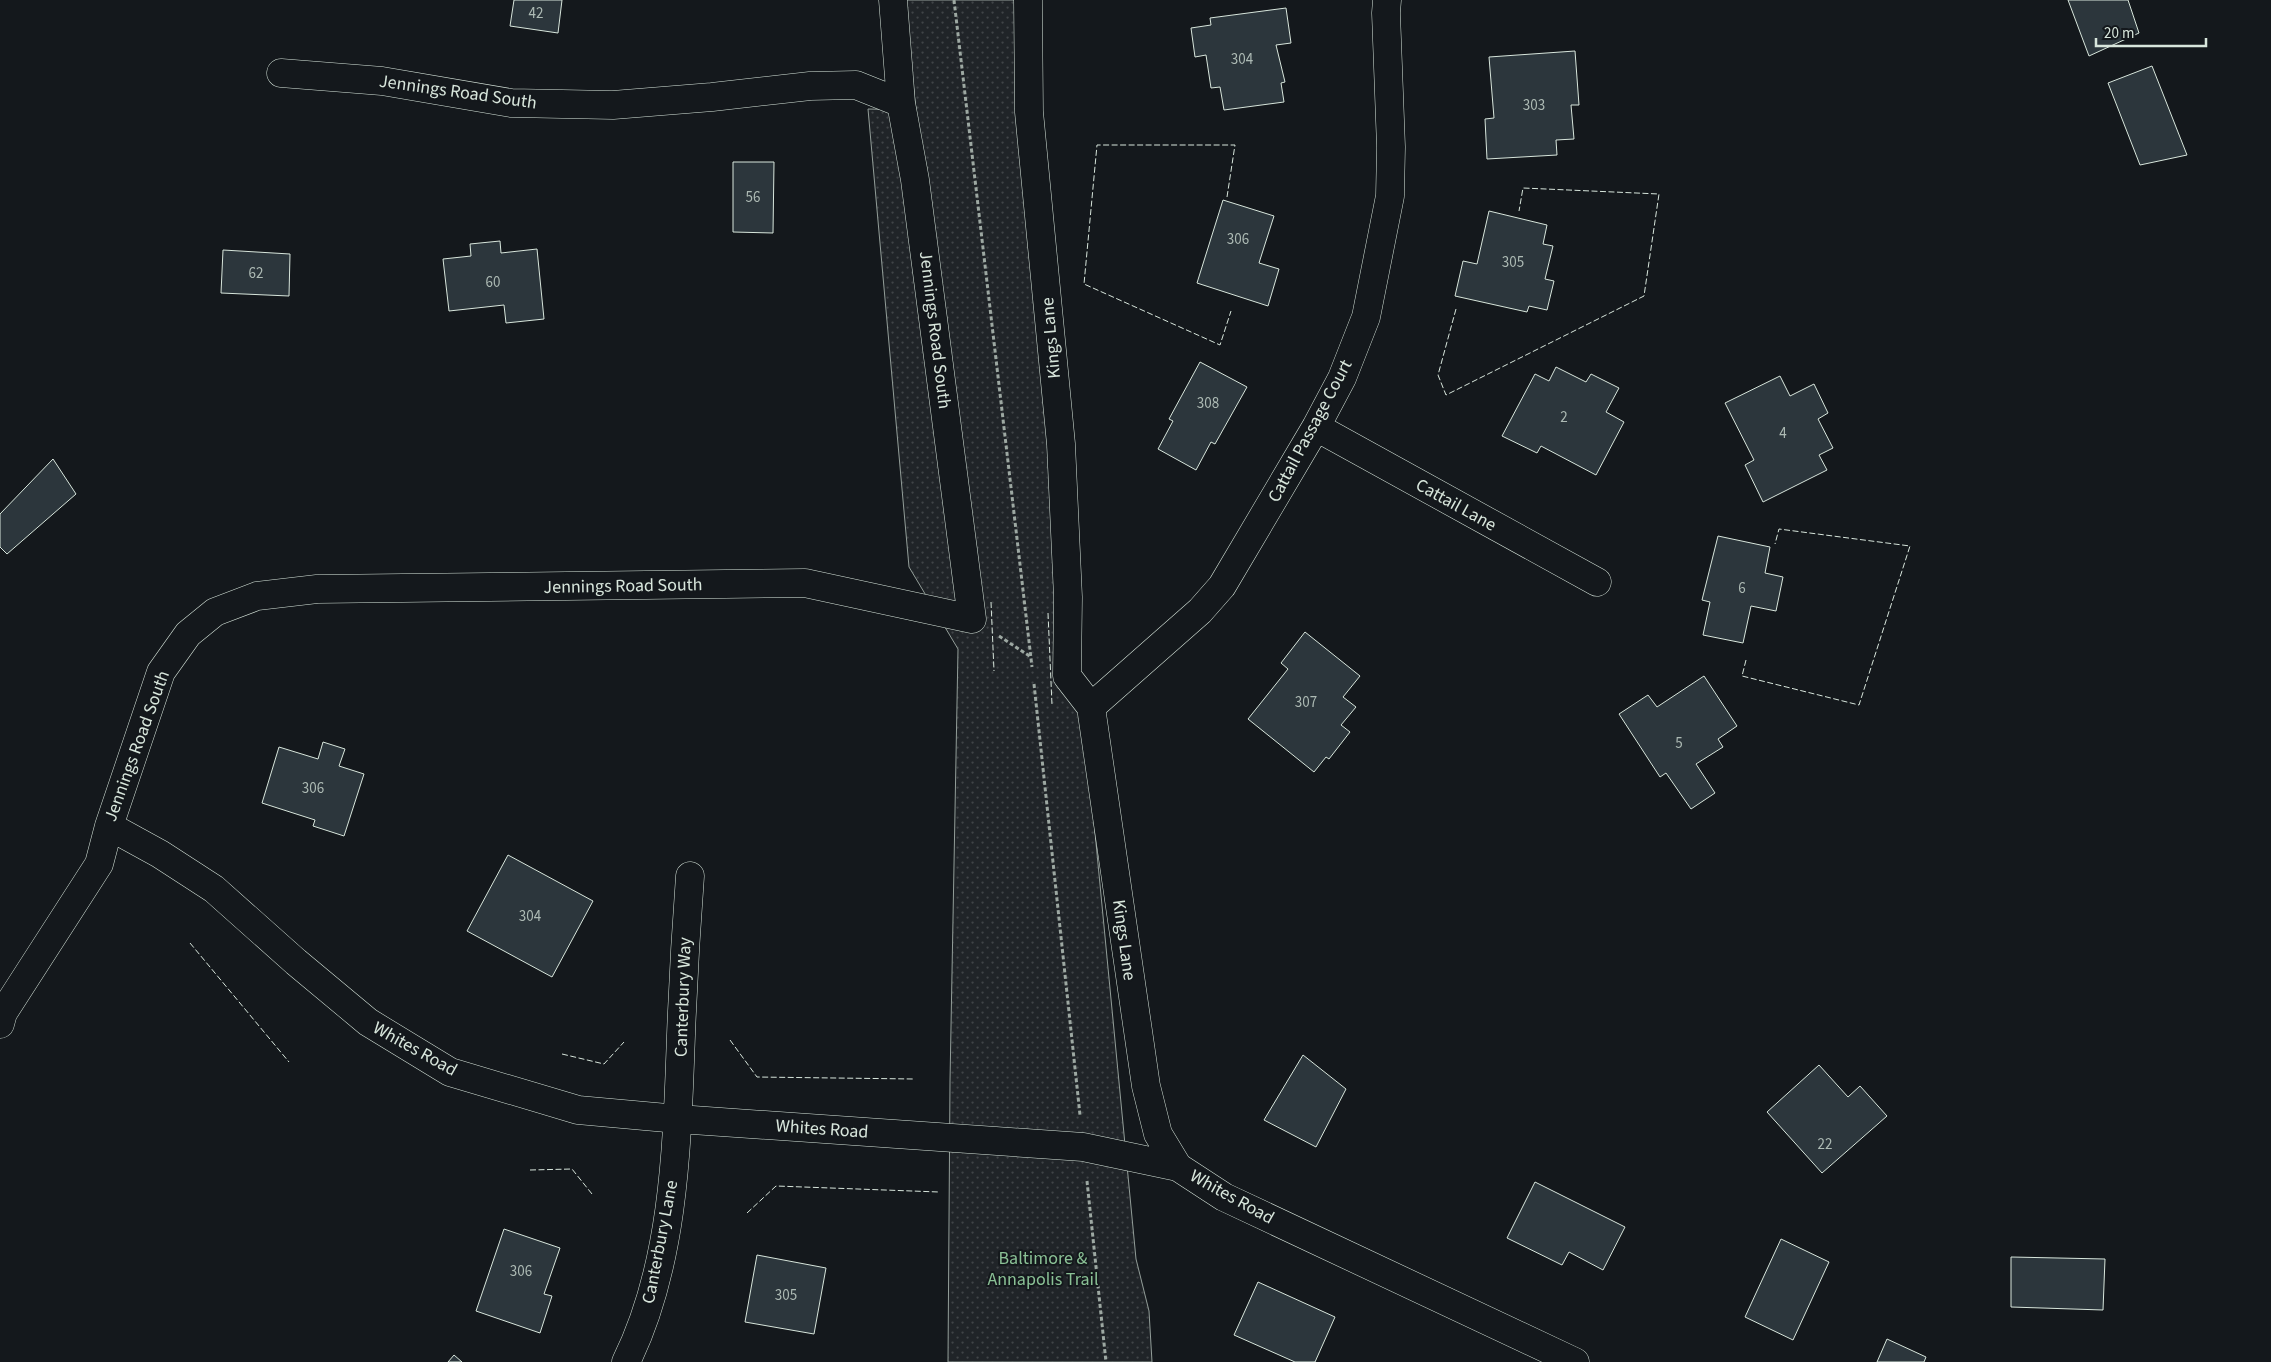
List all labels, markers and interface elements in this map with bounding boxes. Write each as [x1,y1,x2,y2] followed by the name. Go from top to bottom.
[529,3,543,24] house number: 42
[2096,15,2206,47] scale bar
[2104,23,2134,44] text: 20 m
[1231,49,1254,70] house number: 304
[378,69,538,115] street label: Jennings Road South
[1523,95,1545,116] house number: 303
[746,187,760,208] house number: 56
[1227,229,1249,250] house number: 306
[913,250,957,410] street label: Jennings Road South
[1502,252,1524,273] house number: 305
[249,263,263,284] house number: 62
[486,272,500,293] house number: 60
[1035,296,1067,380] street label: Kings Lane
[1262,355,1358,507] street label: Cattail Passage Court
[1197,393,1219,414] house number: 308
[1560,407,1568,428] house number: 2
[1779,423,1787,444] house number: 4
[1411,473,1501,537] street label: Cattail Lane
[543,572,703,600] street label: Jennings Road South
[1738,578,1746,599] house number: 6
[98,667,176,825] street label: Jennings Road South
[1295,692,1317,713] house number: 307
[1675,733,1683,754] house number: 5
[302,778,324,799] house number: 306
[1106,898,1142,982] street label: Kings Lane
[519,906,542,927] house number: 304
[668,936,698,1057] street label: Canterbury Way
[368,1016,462,1082] street label: Whites Road
[775,1113,869,1145] street label: Whites Road
[1818,1134,1832,1155] house number: 22
[1185,1164,1279,1230] street label: Whites Road
[636,1178,684,1306] street label: Canterbury Lane
[987,1246,1099,1292] park label: Baltimore & Annapolis Trail
[510,1261,532,1282] house number: 306
[775,1285,797,1306] house number: 305

